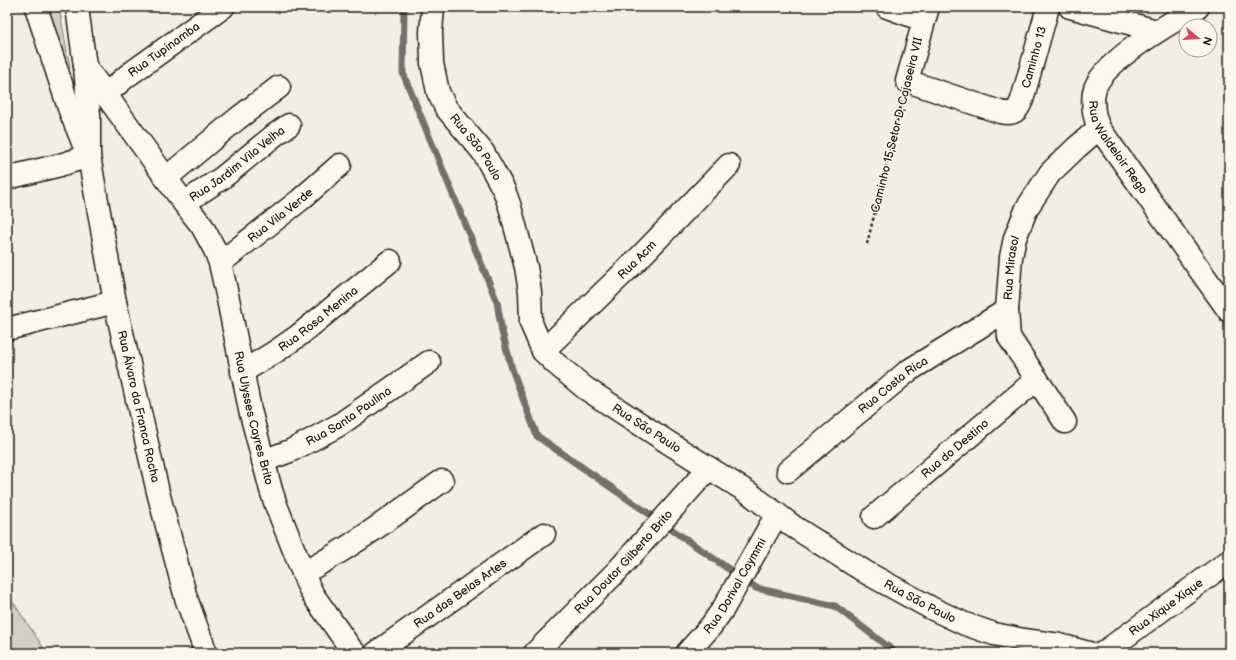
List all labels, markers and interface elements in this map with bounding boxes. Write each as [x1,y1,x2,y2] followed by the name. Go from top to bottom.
[1178,18,1218,58] north arrow
[125,19,203,80] street label: Rua Tupinamba
[1018,25,1050,90] street label: Caminho 13
[1200,35,1214,47] text: N
[868,36,926,214] street label: Caminho 15,Setor D, Cajaseira VII
[1086,100,1151,197] street label: Rua Waldeloir Rego
[447,111,505,183] street label: Rua São Paulo
[186,123,288,205] street label: Rua Jardim Vila Velha
[245,185,316,246] street label: Rua Vila Verde
[1000,233,1023,301] street label: Rua Mirasol
[614,237,660,282] street label: Rua Acm
[275,283,361,355] street label: Rua Rosa Menina
[114,329,163,484] street label: Rua Álvaro da Franca Rocha
[231,350,277,487] street label: Rua Ulysses Cayres Brito
[855,353,931,417] street label: Rua Costa Rica
[303,383,394,449] street label: Rua Santa Paulina
[609,400,684,456] street label: Rua São Paulo
[918,416,992,481] street label: Rua do Destino
[571,507,676,617] street label: Rua Doutor Gilberto Brito
[700,535,769,637] street label: Rua Dorival Caymmi
[411,555,509,631] street label: Rua das Belas Artes
[1126,575,1206,639] street label: Rua Xique Xique
[881,576,959,626] street label: Rua São Paulo

